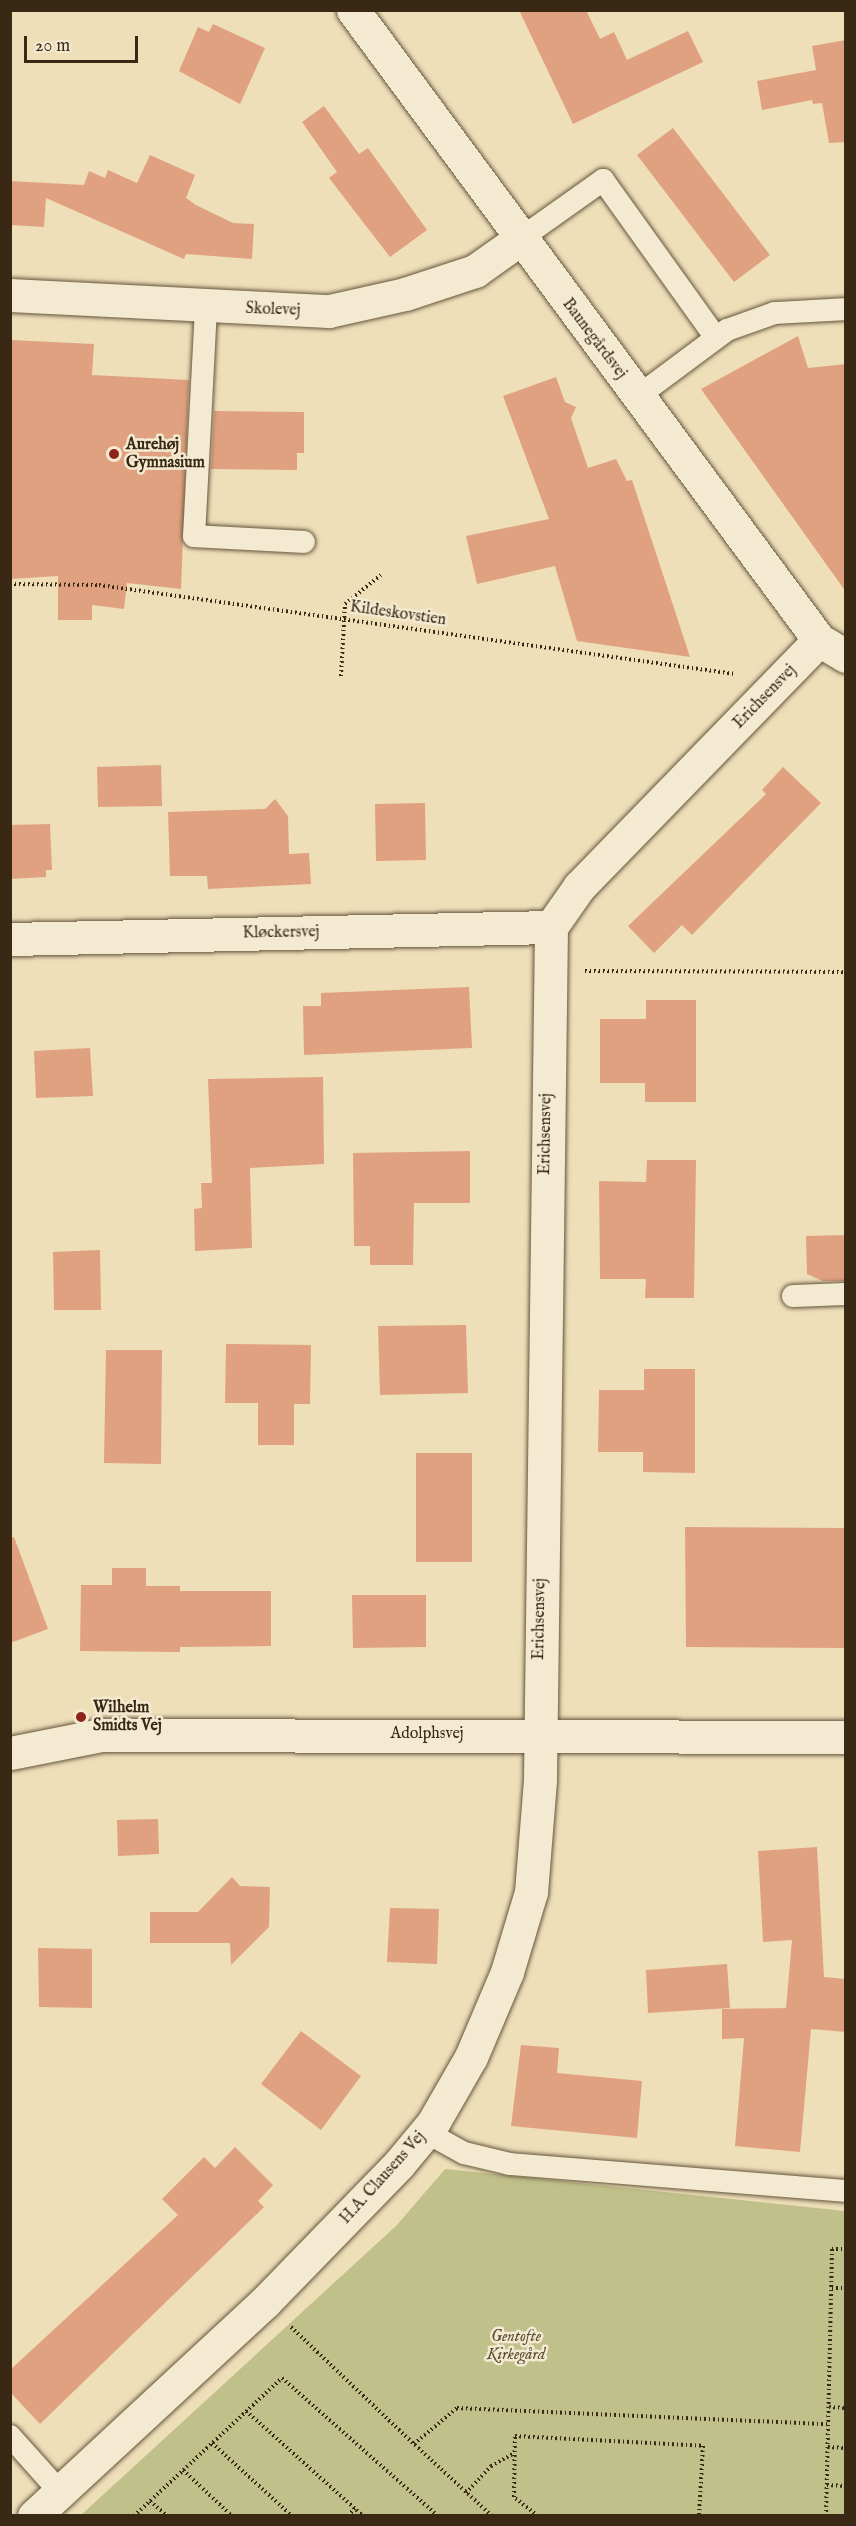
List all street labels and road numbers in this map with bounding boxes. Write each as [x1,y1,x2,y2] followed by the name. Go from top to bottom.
[558,295,630,383] street label: Baunegårdsvej
[245,299,301,321] street label: Skolevej
[349,598,447,630] street label: Kildeskovstien
[730,661,800,733] street label: Erichsensvej
[242,923,320,943] street label: Kløckersvej
[536,1093,556,1175] street label: Erichsensvej
[530,1578,550,1660] street label: Erichsensvej
[390,1724,464,1744] street label: Adolphsvej
[336,2128,430,2228] street label: H.A. Clausens Vej

